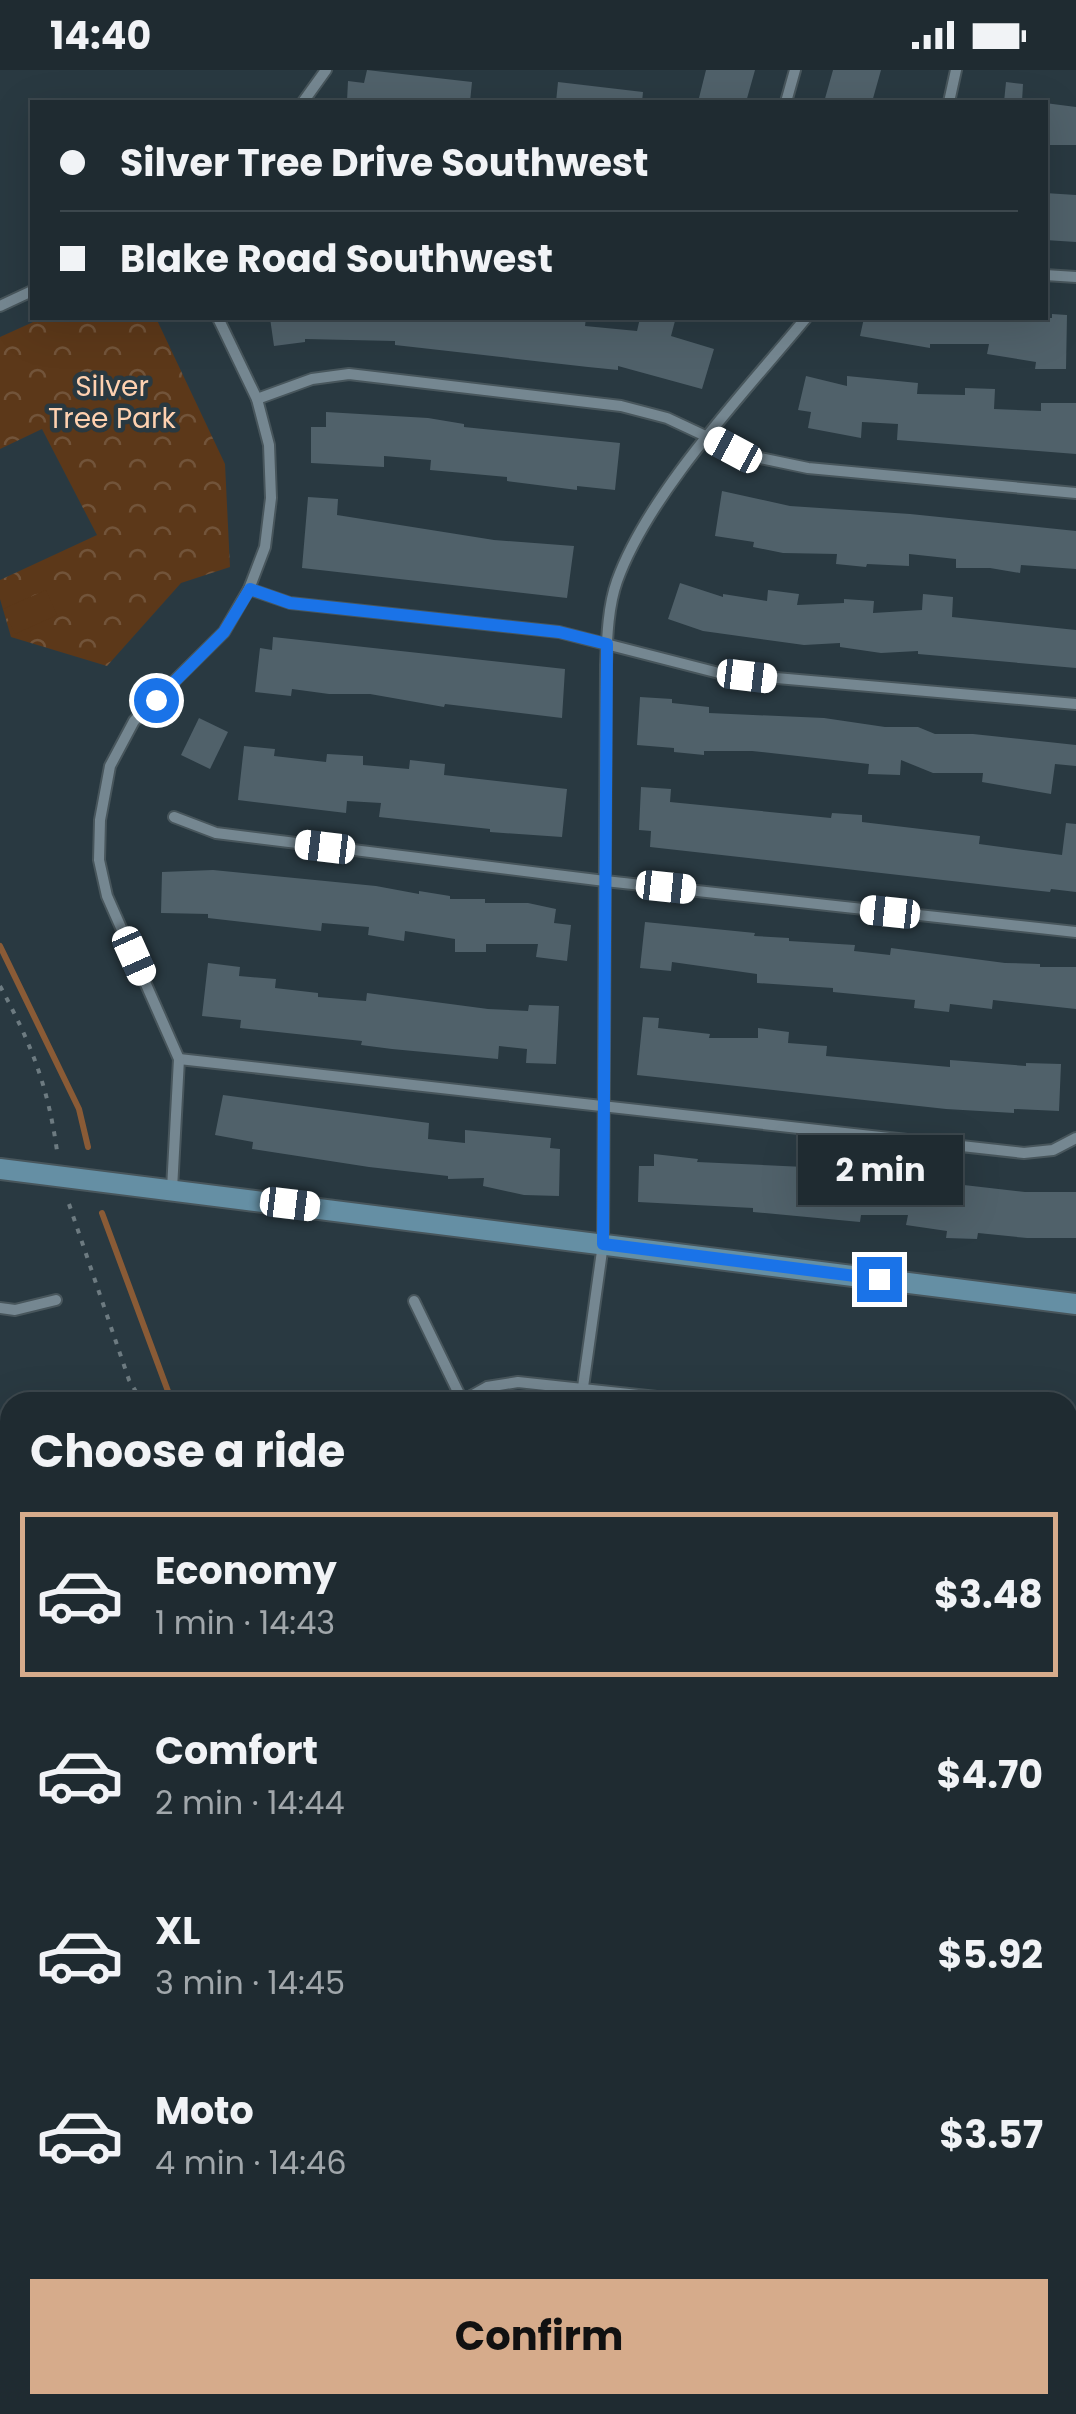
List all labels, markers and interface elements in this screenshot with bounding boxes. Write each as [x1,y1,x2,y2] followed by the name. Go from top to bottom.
[50,9,151,62] text: 14:40
[120,136,648,189] text: Silver Tree Drive Southwest
[120,232,553,285] text: Blake Road Southwest
[48,367,176,438] park label: Silver Tree Park
[699,423,767,477] car
[715,657,779,695] car
[134,678,179,723] route start
[293,828,357,866] car
[635,869,697,905] car
[859,894,921,930] car
[108,922,160,990] car
[796,1134,962,1204] callout: 2 min
[836,1147,925,1192] text: 2 min
[258,1185,322,1223] car
[857,1257,902,1302] route end
[30,1420,345,1483] text: Choose a ride
[155,1544,337,1597] text: Economy
[35,1550,125,1640] icon: car
[934,1568,1043,1621] text: $3.48
[155,1600,335,1645] text: 1 min · 14:43
[155,1724,318,1777] text: Comfort
[35,1730,125,1820] icon: car
[936,1748,1043,1801] text: $4.70
[155,1780,345,1825] text: 2 min · 14:44
[155,1904,200,1957] text: XL
[35,1910,125,2000] icon: car
[938,1928,1043,1981] text: $5.92
[155,1960,345,2005] text: 3 min · 14:45
[155,2084,254,2137] text: Moto
[35,2090,125,2180] icon: car
[939,2108,1043,2161] text: $3.57
[155,2140,347,2185] text: 4 min · 14:46
[30,2279,1048,2394] button: Confirm

